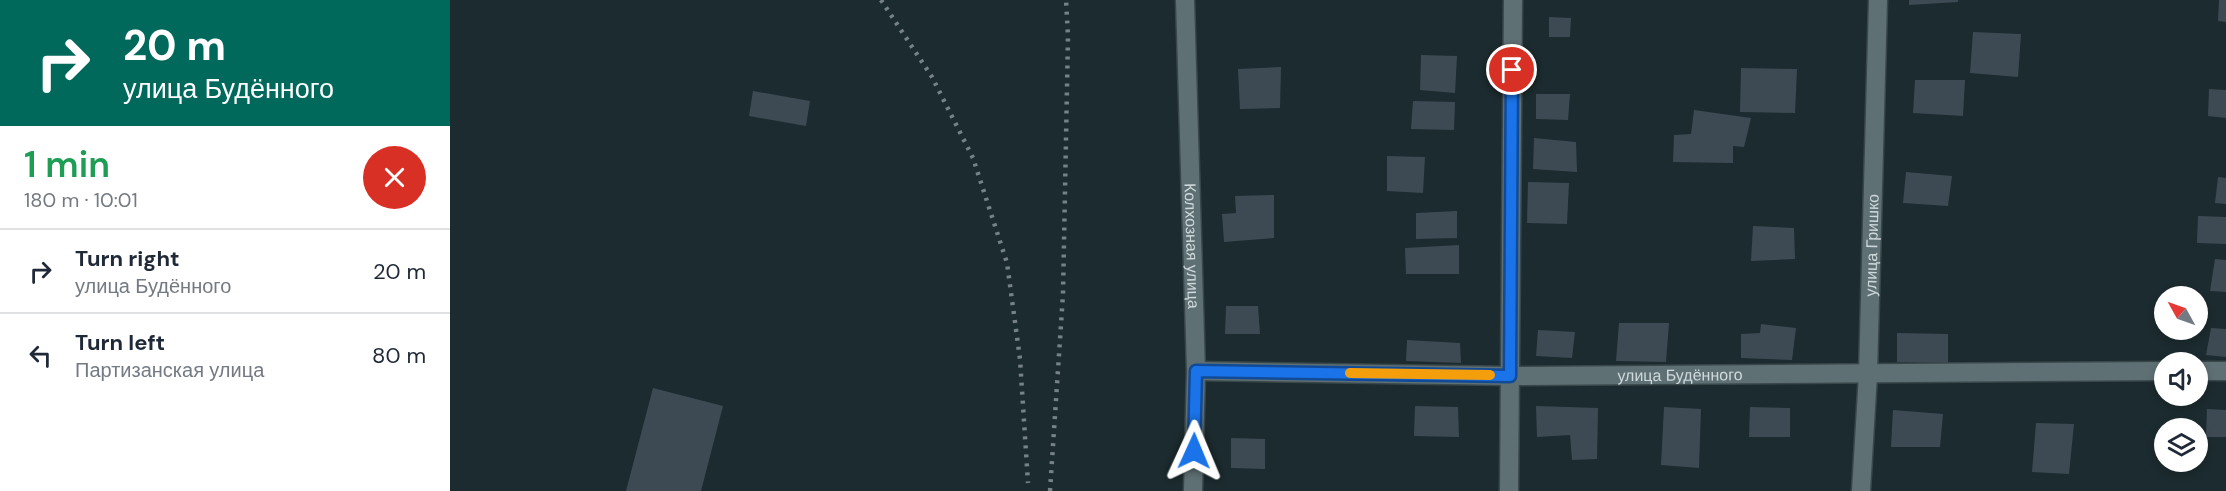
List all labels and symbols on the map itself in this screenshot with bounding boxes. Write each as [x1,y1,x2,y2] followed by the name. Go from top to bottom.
[1486,44,1537,95] pin
[1179,183,1204,309] street label: Колхозная улица
[1860,193,1884,297] street label: улица Гришко
[2154,286,2208,340] north arrow
[1617,364,1743,386] street label: улица Будённого
[1162,419,1226,483] position arrow

